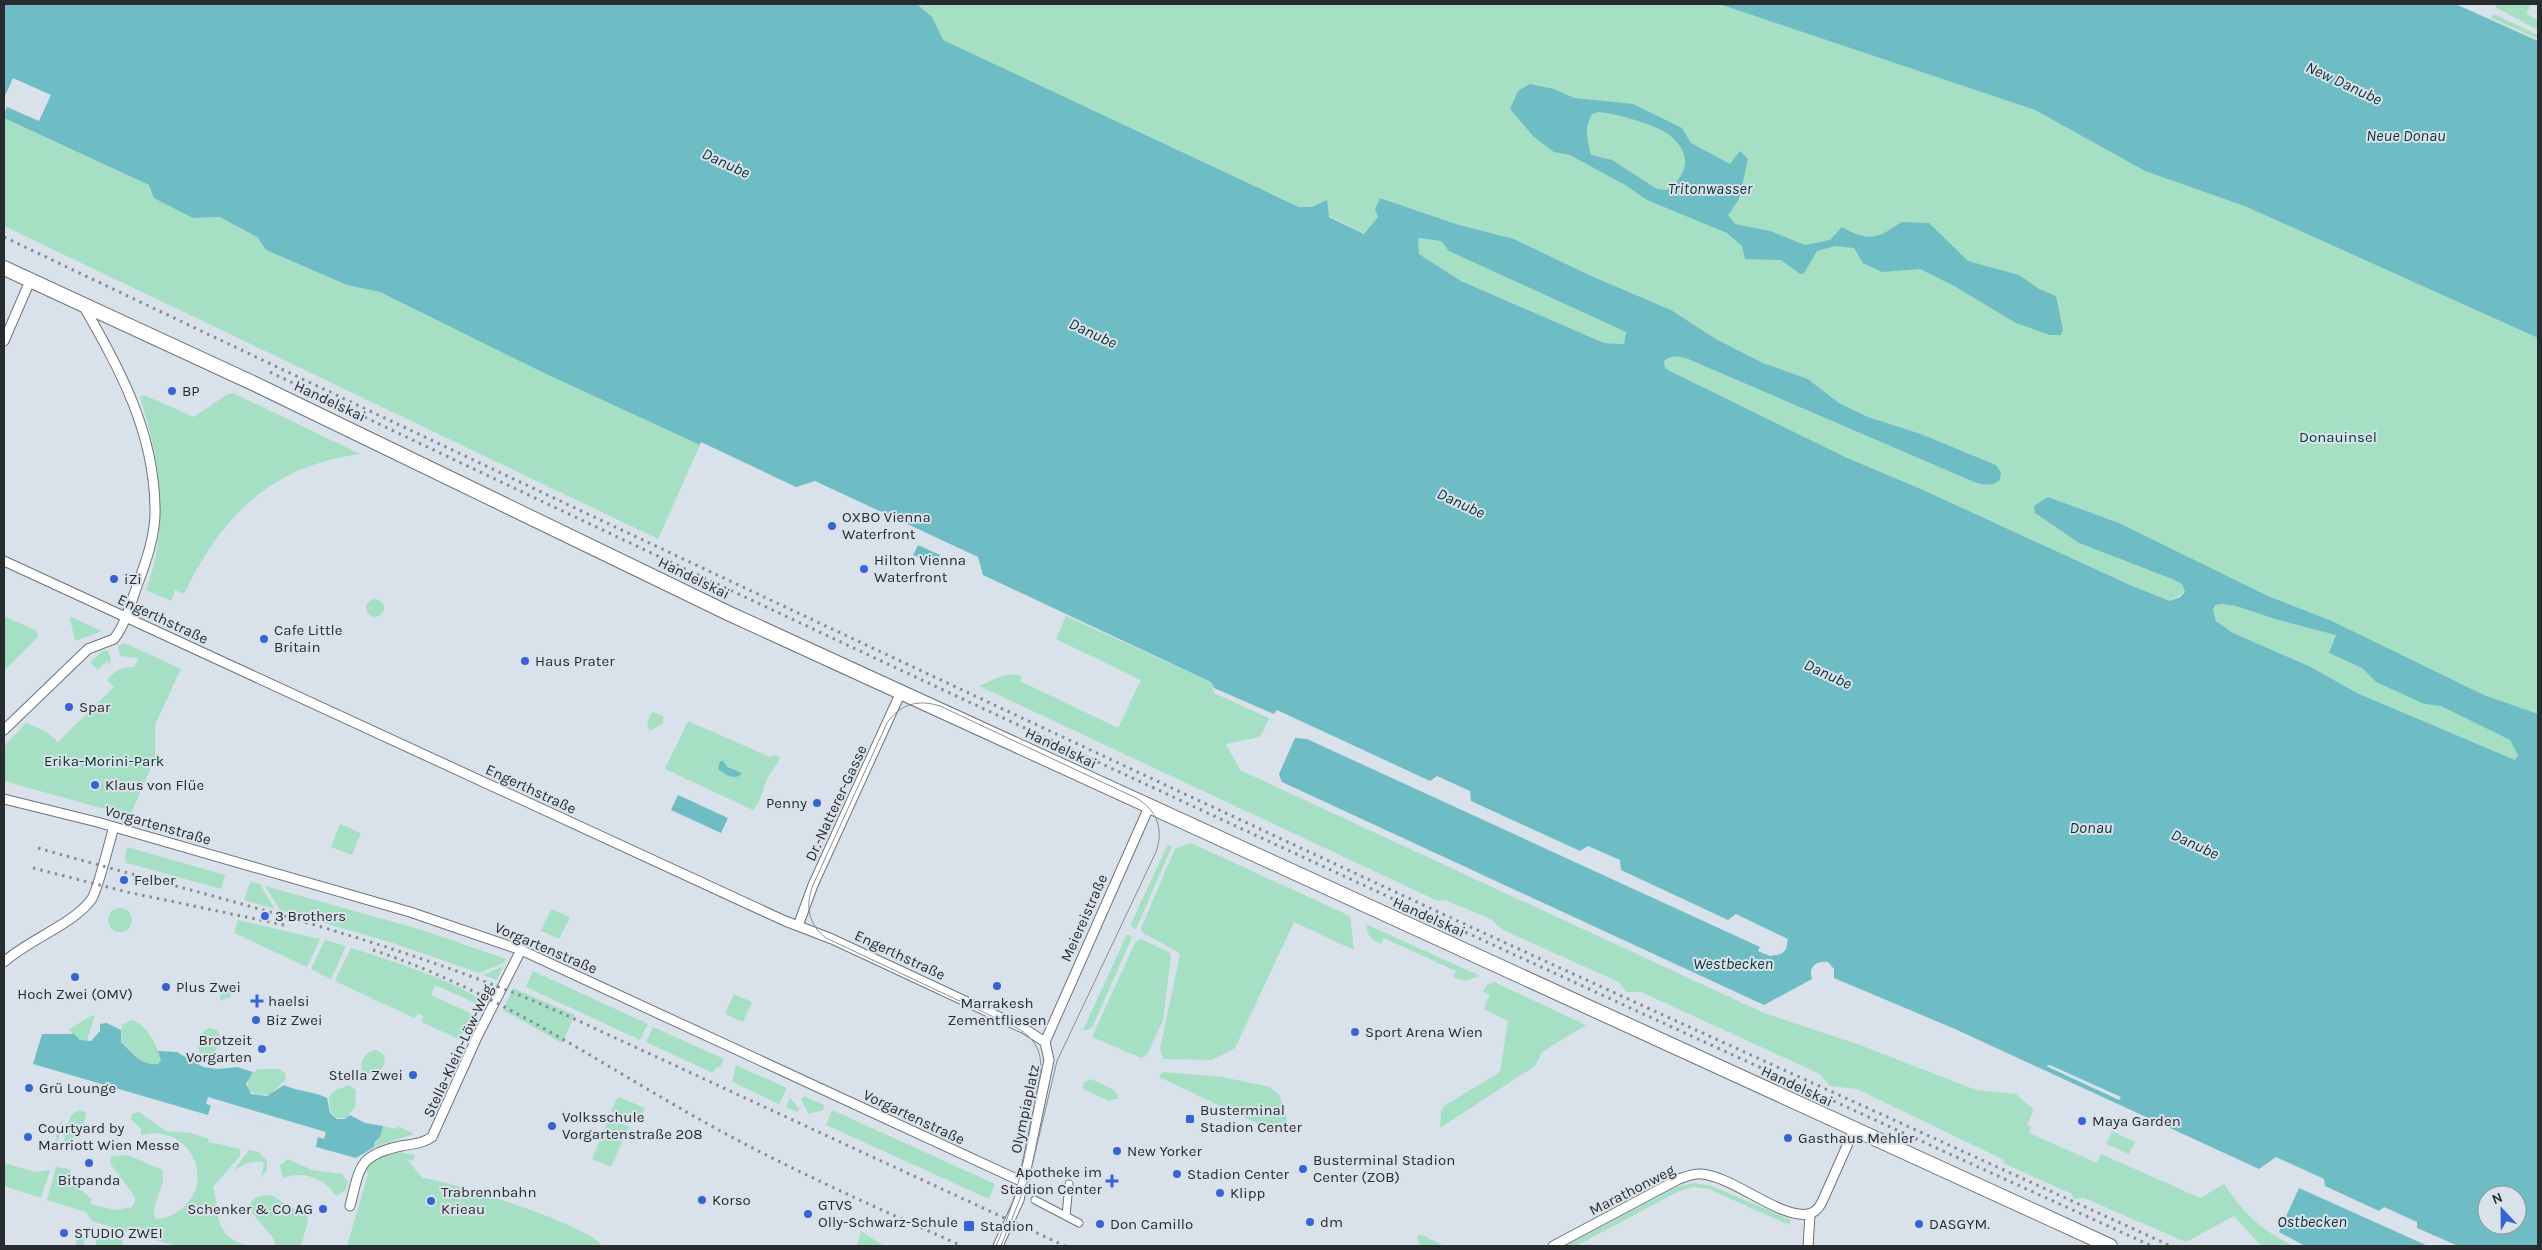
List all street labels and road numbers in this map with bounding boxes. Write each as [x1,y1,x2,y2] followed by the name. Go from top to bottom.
[291,377,369,425] street label: Handelskai
[655,553,733,603] street label: Handelskai
[115,590,211,648] street label: Engerthstraße
[1022,724,1100,772] street label: Handelskai
[801,742,871,864] street label: Dr.-Natterer-Gasse
[483,760,579,818] street label: Engerthstraße
[103,801,213,849] street label: Vorgartenstraße
[1057,871,1111,965] street label: Meiereistraße
[1390,893,1468,941] street label: Handelskai
[492,918,600,978] street label: Vorgartenstraße
[852,926,948,984] street label: Engerthstraße
[419,981,497,1120] street label: Stella-Klein-Löw-Weg
[1758,1062,1836,1110] street label: Handelskai
[1007,1063,1043,1155] street label: Olympiaplatz
[860,1086,968,1148] street label: Vorgartenstraße
[1586,1160,1678,1219] street label: Marathonweg

